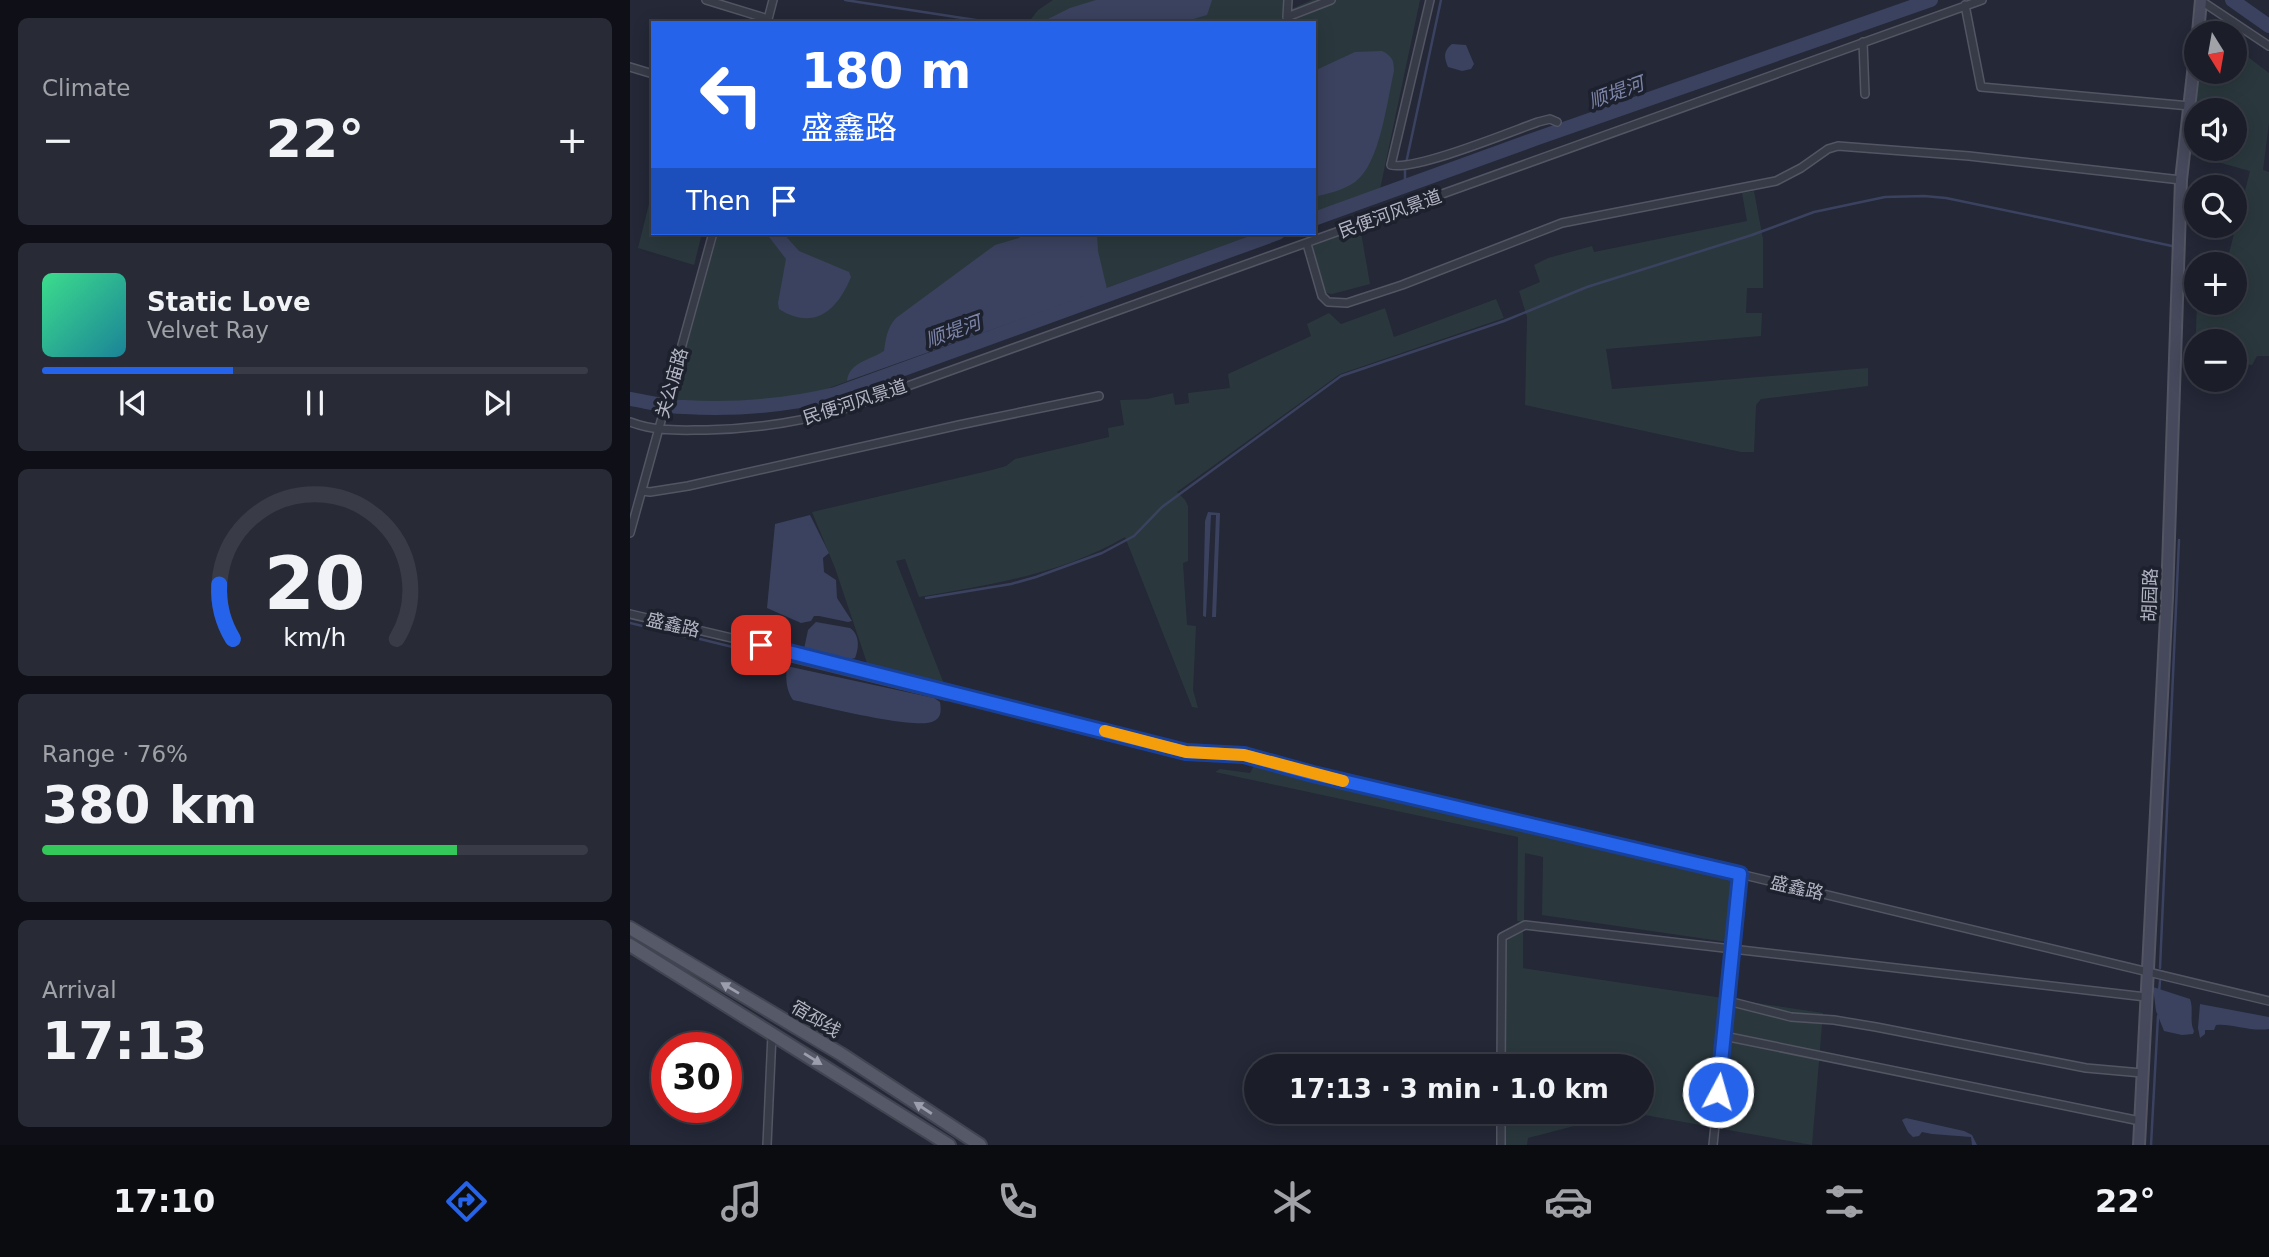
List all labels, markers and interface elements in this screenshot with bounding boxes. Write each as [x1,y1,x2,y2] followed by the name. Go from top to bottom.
[2184,21,2247,84] north arrow
[2184,21,2247,392] map controls
[801,43,971,100] text: 180 m
[686,49,777,140] icon: left
[1585,71,1650,112] water label: 顺堤河
[42,75,131,101] text: Climate
[2184,98,2247,161] button: sound
[266,109,364,169] text: 22°
[801,109,897,147] text: 盛鑫路
[42,118,74,162] text: −
[556,118,588,162] text: +
[2184,175,2247,238] button: search
[765,182,803,220] icon: arrive
[1335,185,1444,242] street label: 民便河风景道
[686,186,751,216] text: Then
[2184,252,2247,315] button: +
[147,287,311,317] text: Static Love
[922,310,987,351] water label: 顺堤河
[147,317,269,343] text: Velvet Ray
[2184,329,2247,392] button: −
[652,345,692,420] street label: 关公庙路
[800,375,909,428] street label: 民便河风景道
[114,384,152,422] icon: previous
[296,384,334,422] icon: pause
[478,384,516,422] icon: next
[264,541,366,626] text: 20
[2138,568,2161,622] street label: 胡园路
[644,608,702,641] street label: 盛鑫路
[731,615,791,675] pin
[283,622,347,651] text: km/h
[742,626,780,664] icon: arrive
[42,741,188,767] text: Range · 76%
[42,775,257,835] text: 380 km
[1768,871,1826,904] street label: 盛鑫路
[42,977,117,1003] text: Arrival
[721,981,740,994] one-way arrow
[788,996,845,1041] street label: 宿邳线
[42,1011,208,1071] text: 17:13
[651,1032,742,1123] speed limit sign: 30
[803,1052,822,1065] one-way arrow
[1681,1055,1755,1129] position arrow
[1289,1074,1609,1104] text: 17:13 · 3 min · 1.0 km
[914,1101,933,1114] one-way arrow
[442,1177,491,1226] icon: directions
[717,1177,766,1226] icon: music
[993,1177,1042,1226] icon: phone
[1268,1177,1317,1226] icon: climate
[1544,1177,1593,1226] icon: car
[1820,1177,1869,1226] icon: filters
[113,1182,215,1220] text: 17:10
[2095,1182,2156,1220] text: 22°

